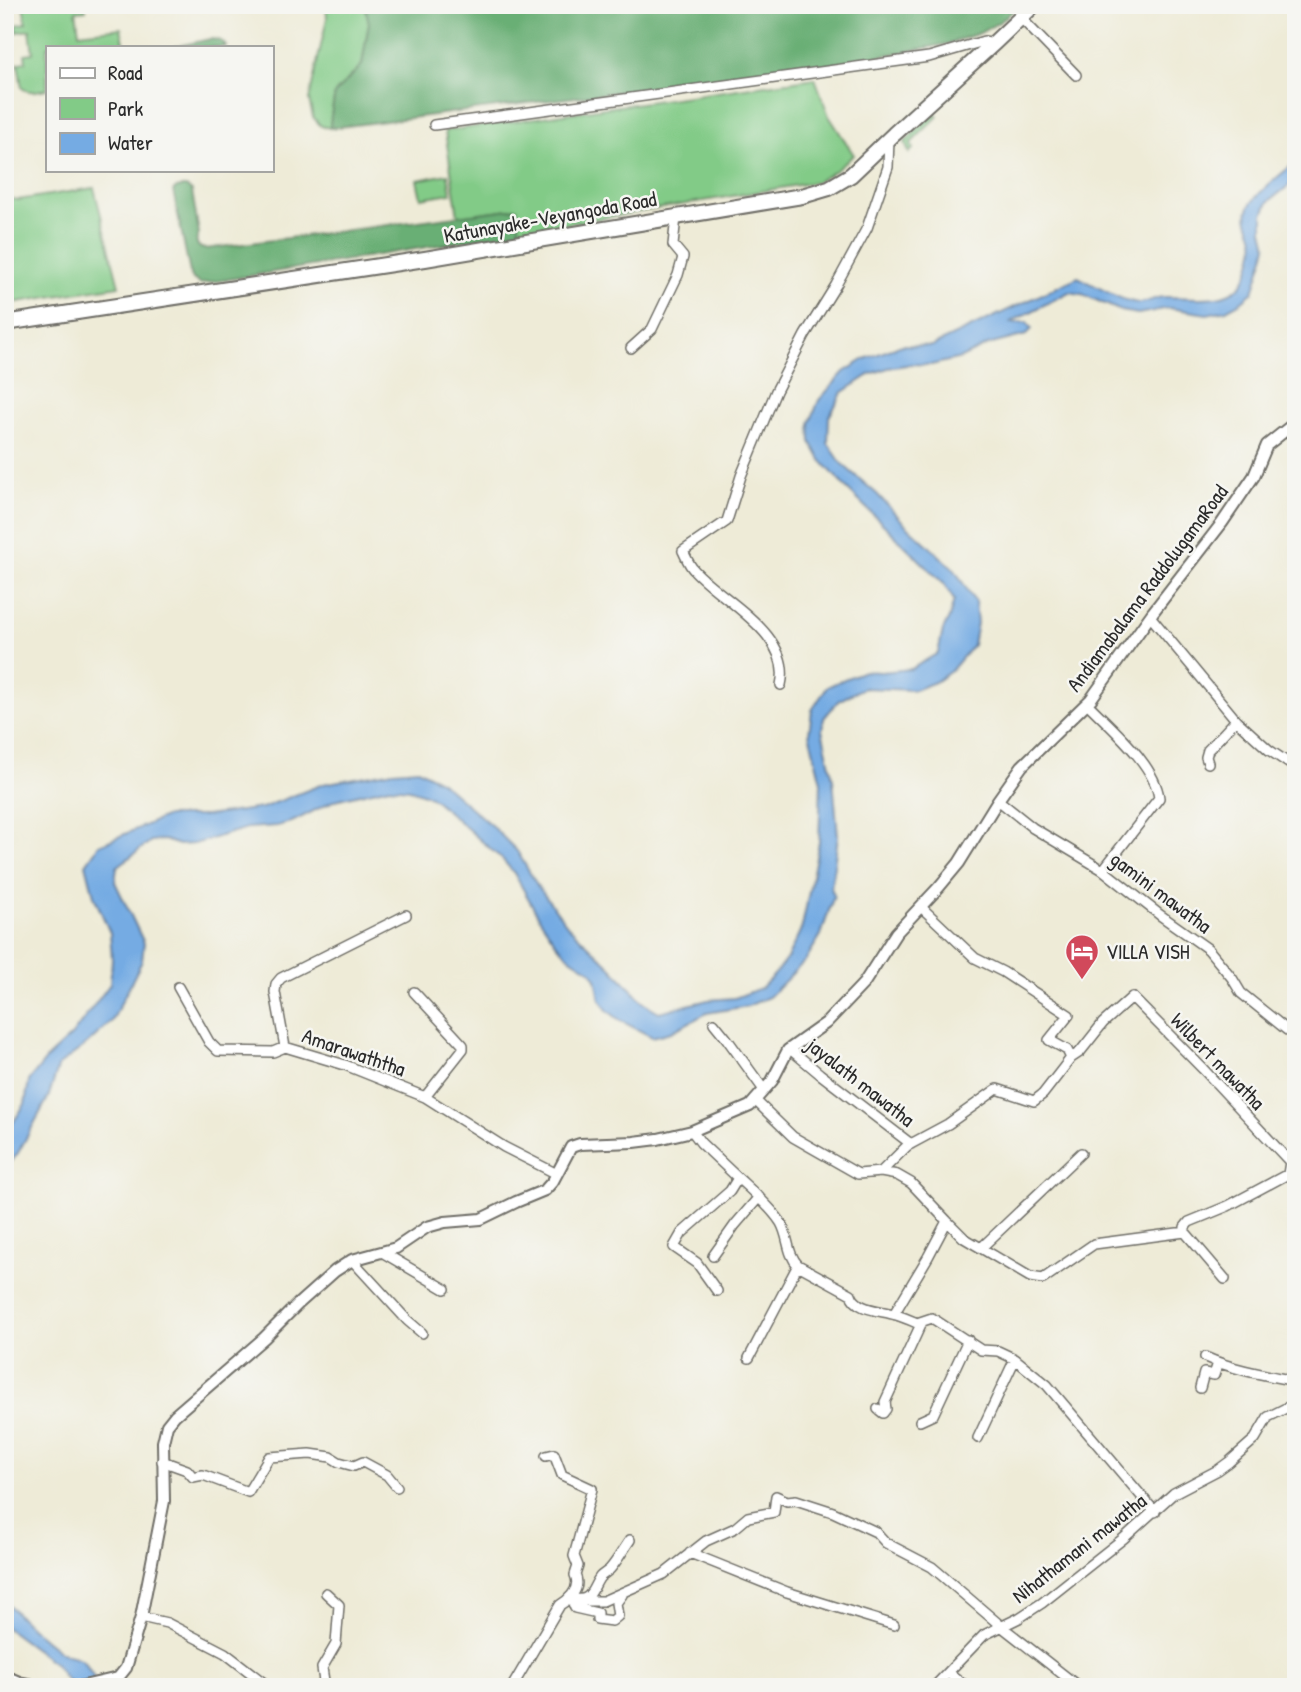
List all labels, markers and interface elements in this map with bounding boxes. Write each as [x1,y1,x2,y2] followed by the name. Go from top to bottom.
[46,46,273,172] legend
[108,58,142,87] text: Road
[108,94,143,123] text: Park
[108,128,153,157] text: Water
[441,184,659,250] street label: Katunayake-Veyangoda Road
[1059,478,1235,698] street label: Andiamabalama RaddolugamaRoad
[1104,844,1218,940] street label: gamini mawatha
[1063,932,1101,981] hotel icon: VILLA VISH
[1106,937,1190,966] place label: VILLA VISH
[1164,1006,1272,1116] street label: Wilbert mawatha
[299,1021,409,1083] street label: Amarawaththa
[799,1029,921,1133] street label: jayalath mawatha
[1006,1486,1152,1610] street label: Nihathamani mawatha

